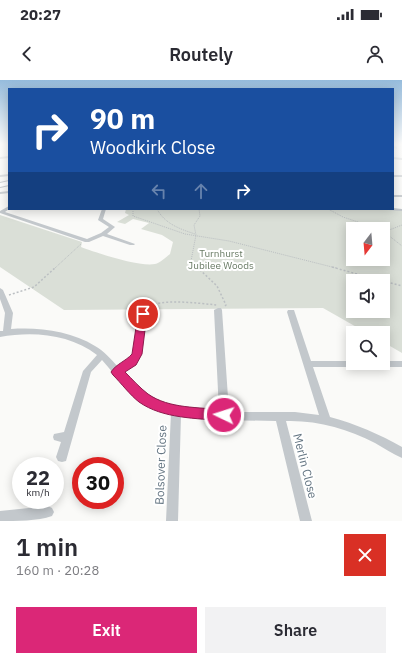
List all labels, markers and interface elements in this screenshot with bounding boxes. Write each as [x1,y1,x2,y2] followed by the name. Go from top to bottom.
[20,5,61,24] text: 20:27
[16,43,38,65] icon: back
[169,43,233,66] text: Routely
[364,43,386,65] icon: person
[90,100,155,137] text: 90 m
[24,104,76,156] icon: right
[90,136,216,159] text: Woodkirk Close
[148,180,170,202] icon: left
[190,180,212,202] icon: ahead
[232,180,254,202] icon: right
[346,222,390,266] north arrow
[346,222,390,370] map controls
[188,247,254,272] park label: Turnhurst Jubilee Woods
[346,274,390,318] button: sound
[126,297,160,331] pin
[132,303,154,325] icon: arrive
[346,326,390,370] button: search
[203,394,245,436] position arrow
[152,424,169,505] street label: Bolsover Close
[290,432,321,500] street label: Merlin Close
[72,457,124,509] speed limit sign: 30
[26,464,50,491] text: 22
[26,486,50,499] text: km/h
[16,531,78,563] text: 1 min
[344,534,386,576] button: close
[16,562,99,579] text: 160 m · 20:28
[16,607,197,653] button: Exit
[205,607,386,653] button: Share

